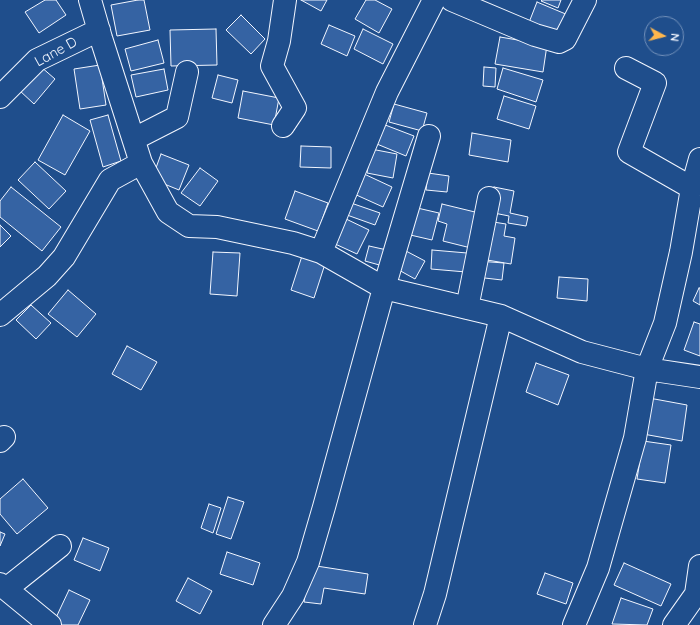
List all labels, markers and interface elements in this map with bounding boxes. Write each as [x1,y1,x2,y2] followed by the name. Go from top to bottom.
[644,16,684,56] north arrow
[667,32,682,42] text: N
[32,34,80,70] street label: Lane D

